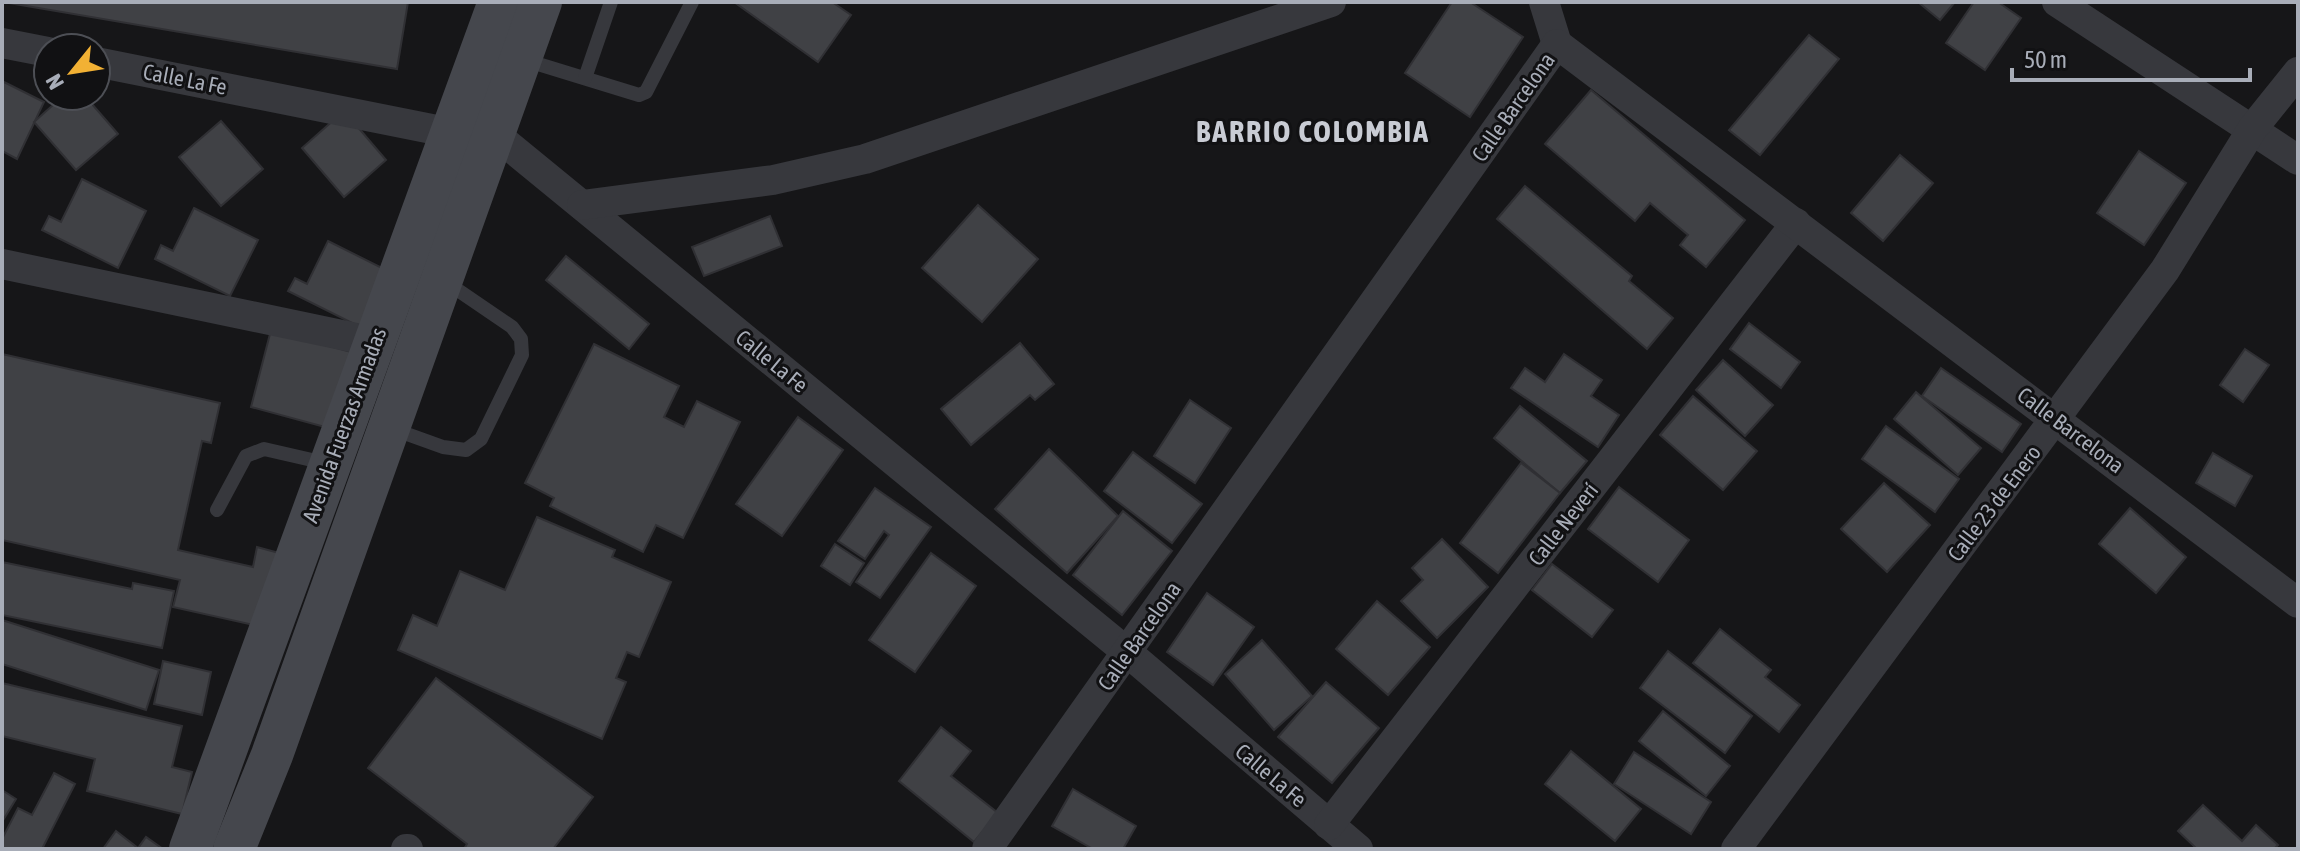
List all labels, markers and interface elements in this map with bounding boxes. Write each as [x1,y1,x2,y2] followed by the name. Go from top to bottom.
[32,32,112,112] north arrow
[2012,32,2250,82] scale bar
[2024,46,2067,73] text: 50 m
[1466,48,1560,166] street label: Calle Barcelona
[141,58,229,100] street label: Calle La Fe
[40,70,69,94] text: N
[1196,114,1430,148] district label: BARRIO COLOMBIA
[297,324,391,526] street label: Avenida Fuerzas Armadas
[731,324,813,398] street label: Calle La Fe
[2013,381,2129,479] street label: Calle Barcelona
[1942,440,2046,566] street label: Calle 23 de Enero
[1523,478,1603,570] street label: Calle Neverí
[1092,577,1186,695] street label: Calle Barcelona
[1230,738,1312,812] street label: Calle La Fe

